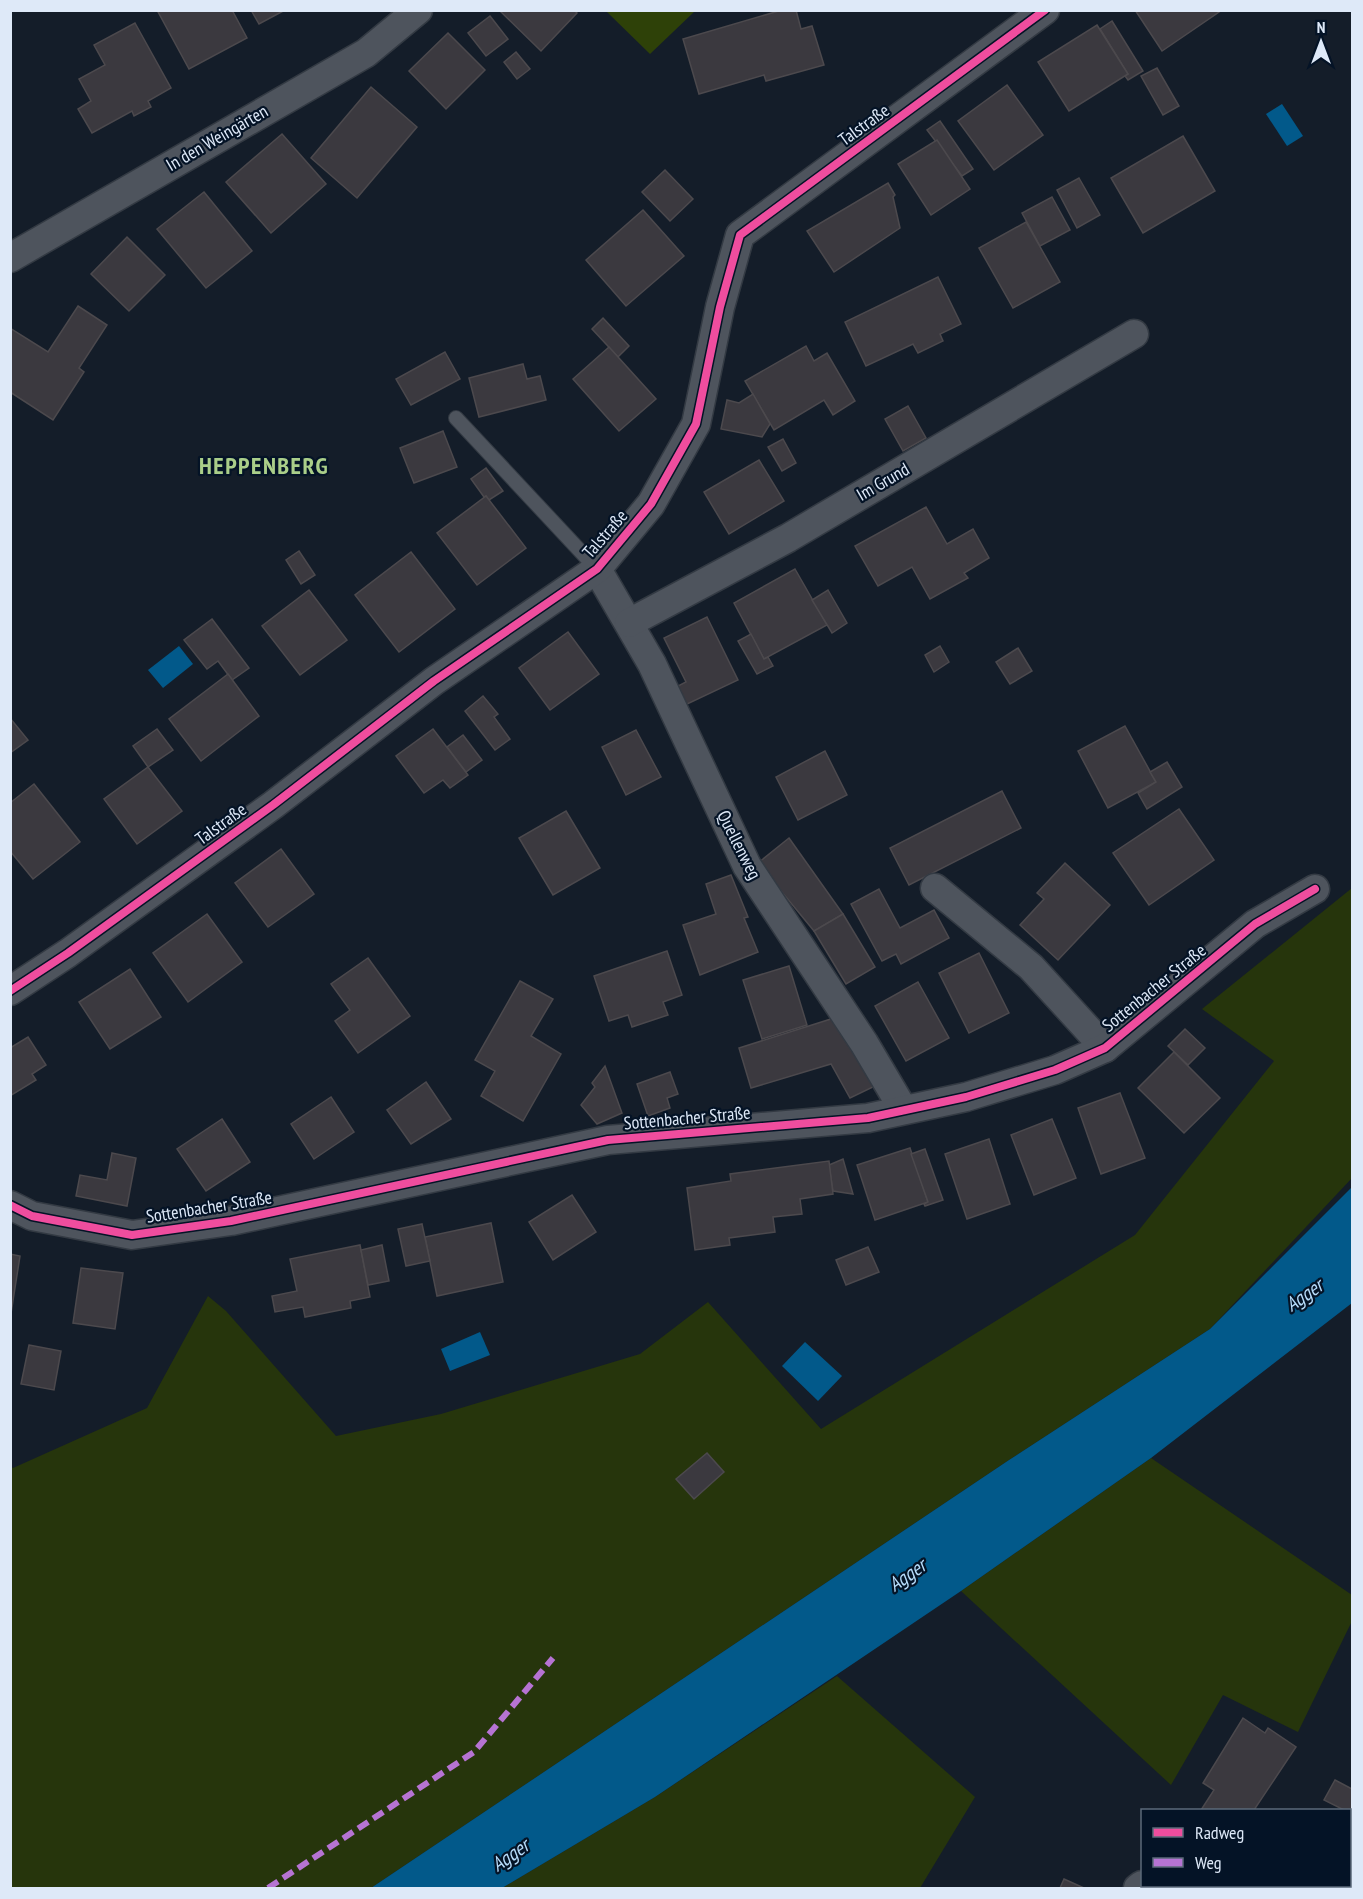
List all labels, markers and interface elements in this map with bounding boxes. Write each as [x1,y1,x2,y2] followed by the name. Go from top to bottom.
[1291,12,1351,72] north arrow
[1317,17,1325,37] text: N
[834,98,894,151] street label: Talstraße
[162,99,272,176] street label: In den Weingärten
[199,450,329,481] district label: HEPPENBERG
[852,457,913,506] street label: Im Grund
[577,505,632,563] street label: Talstraße
[191,797,251,850] street label: Talstraße
[712,806,767,883] street label: Quellenweg
[1097,939,1210,1037] street label: Sottenbacher Straße
[623,1101,751,1134] street label: Sottenbacher Straße
[144,1185,273,1228] street label: Sottenbacher Straße
[1280,1271,1330,1317] water label: Agger
[883,1551,933,1597] water label: Agger
[1141,1809,1351,1887] legend
[1195,1821,1244,1844] text: Radweg
[486,1831,536,1877] water label: Agger
[1195,1851,1222,1874] text: Weg

